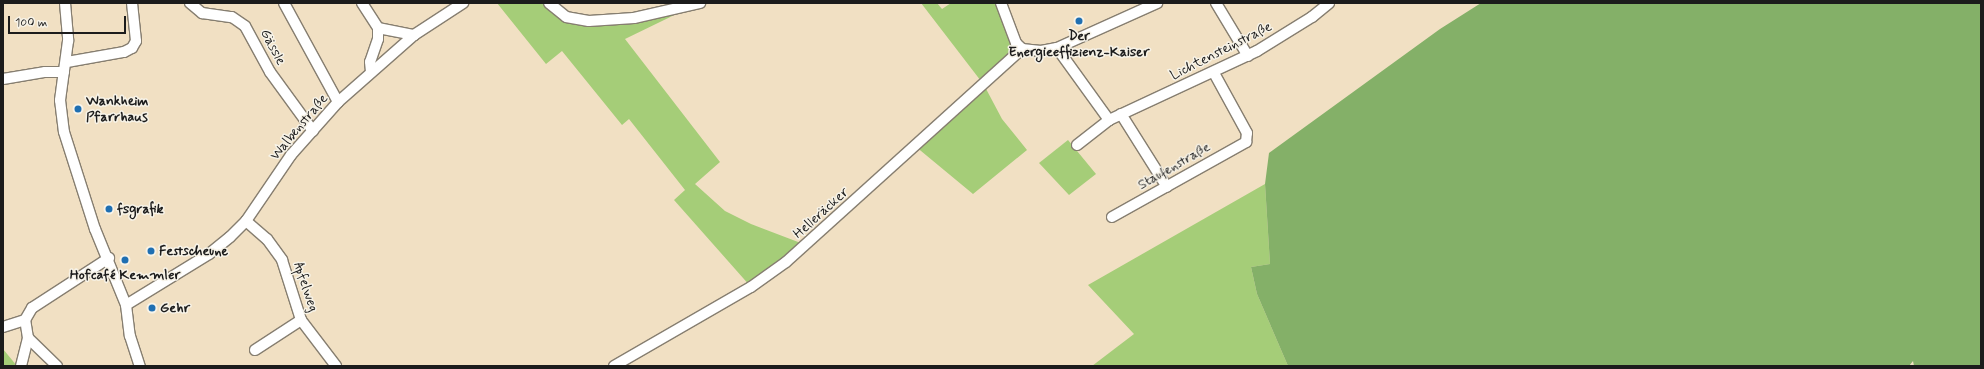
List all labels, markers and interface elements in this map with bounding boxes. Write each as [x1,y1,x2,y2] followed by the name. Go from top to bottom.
[10,8,128,34] scale bar
[15,15,47,31] text: 100 m
[1074,16,1084,26] marker: Der Energieeffizienz-Kaiser
[1167,18,1275,84] street label: Lichtensteinstraße
[257,26,289,68] street label: Gässle
[1008,28,1150,60] place label: Der Energieeffizienz-Kaiser
[266,90,332,164] street label: Walbenstraße
[86,93,148,126] place label: Wankheim Pfarrhaus
[73,104,83,114] marker: Wankheim Pfarrhaus
[1135,139,1213,193] street label: Staufenstraße
[790,184,852,242] street label: Helleräcker
[117,201,164,217] place label: fsgrafik
[104,204,114,214] marker: fsgrafik
[159,243,228,259] place label: Festscheune
[146,246,156,256] marker: Festscheune
[120,255,130,265] marker: Hofcafé Kemmler
[290,260,322,314] street label: Apfelweg
[70,267,180,283] place label: Hofcafé Kemmler
[160,300,190,316] place label: Gehr
[147,303,157,313] marker: Gehr

